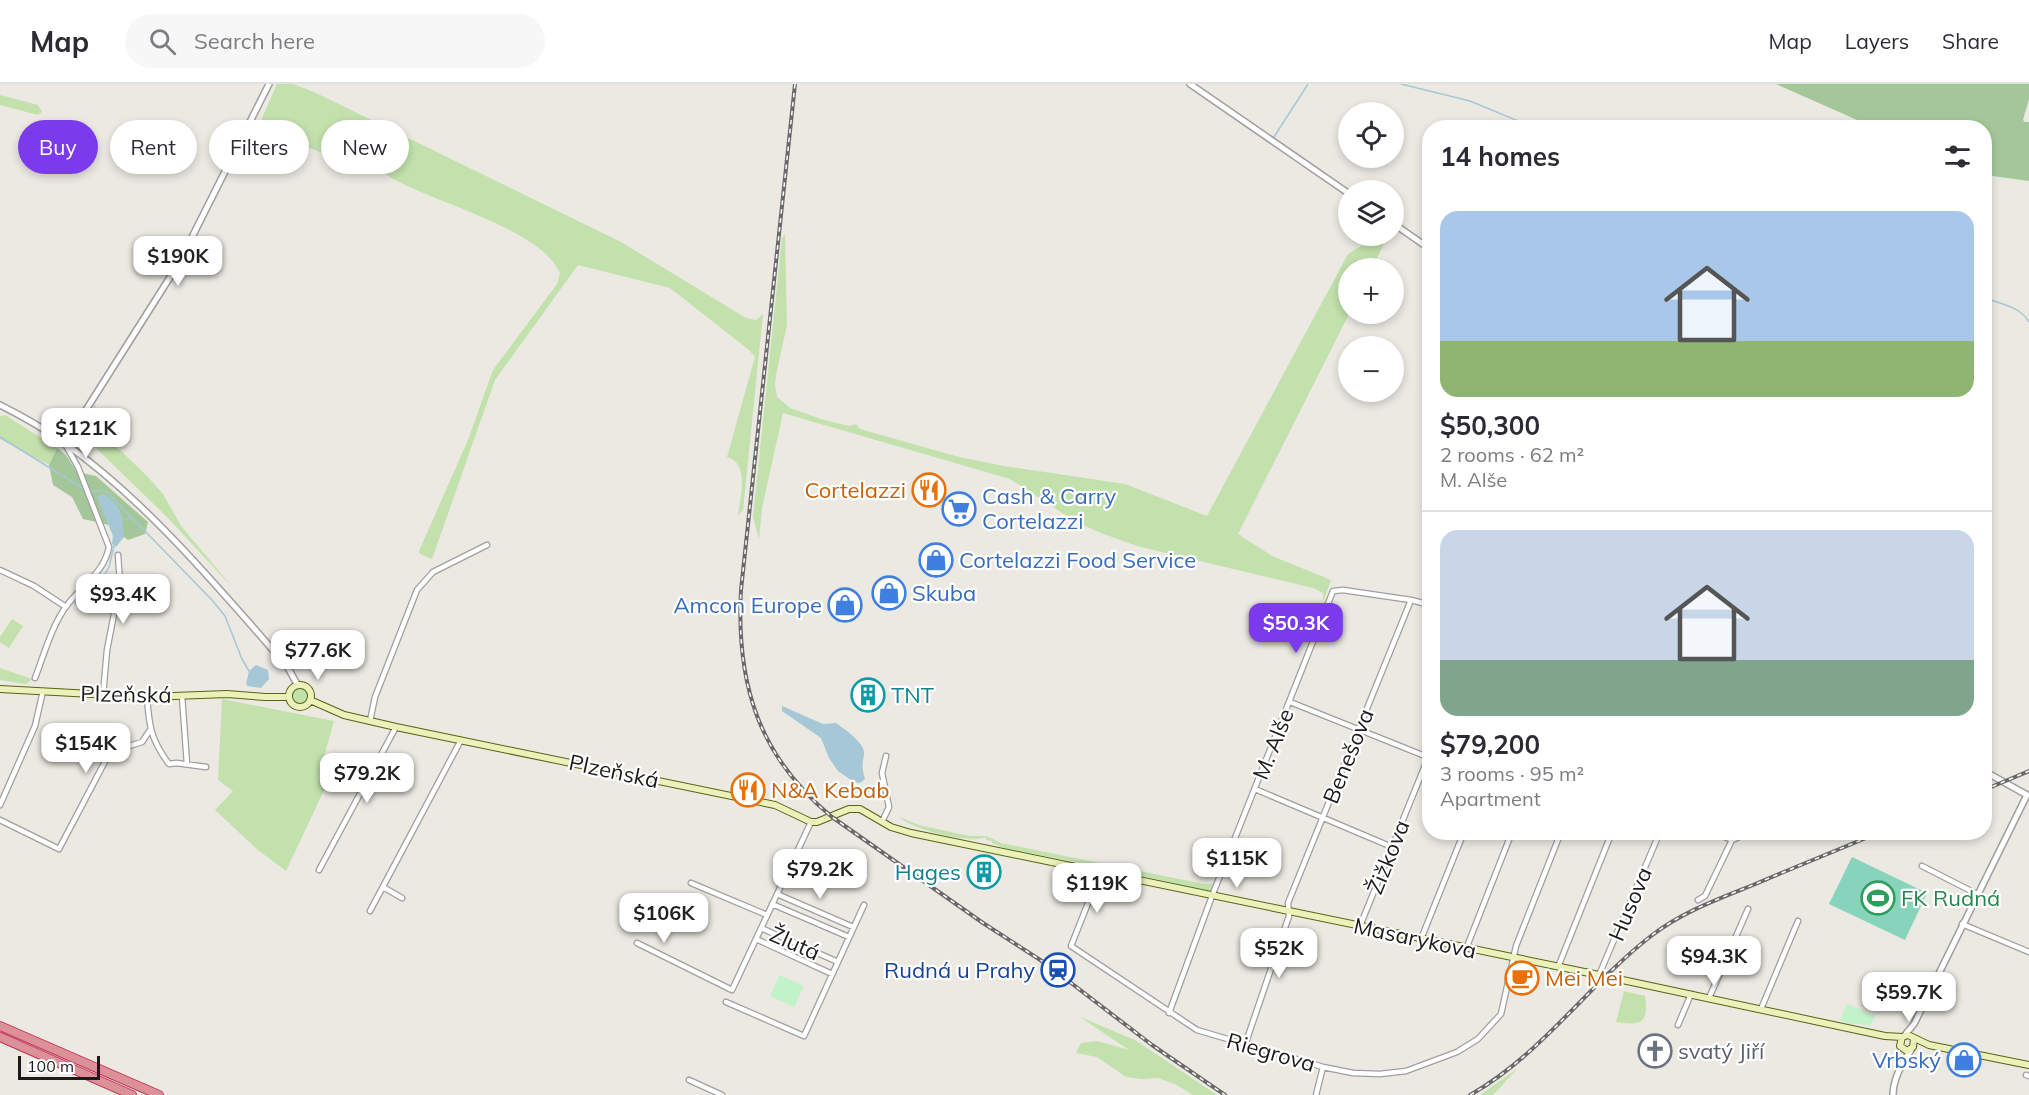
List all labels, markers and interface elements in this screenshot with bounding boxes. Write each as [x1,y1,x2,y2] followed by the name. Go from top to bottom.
[125,14,545,68] search box
[30,24,89,59] text: Map
[146,25,179,58] icon: search
[194,27,315,55] text: Search here
[1769,28,1812,54] text: Map
[1845,28,1909,54] text: Layers
[1942,28,1999,54] text: Share
[1338,102,1404,402] map controls
[1338,102,1404,168] button: locate
[18,120,98,174] chip: Buy
[110,120,197,174] chip: Rent
[209,120,309,174] chip: Filters
[321,120,409,174] chip: New
[1440,140,1560,173] text: 14 homes
[1941,140,1974,173] icon: filters
[1338,180,1404,246] button: layers
[136,236,220,287] pin: $190K
[147,243,209,268] text: $190K
[1653,250,1761,358] icon: home
[1338,258,1404,324] button: +
[1338,336,1404,402] button: −
[44,408,128,459] pin: $121K
[1440,409,1540,442] text: $50,300
[55,415,117,440] text: $121K
[1440,442,1584,467] text: 2 rooms · 62 m²
[1440,467,1507,492] text: M. Alše
[911,472,947,508] restaurant icon: Cortelazzi
[805,476,906,504] place label: Cortelazzi
[982,482,1116,535] place label: Cash & Carry Cortelazzi
[941,491,977,527] supermarket icon: Cash & Carry Cortelazzi
[918,542,954,578] shop icon: Cortelazzi Food Service
[959,546,1196,574] place label: Cortelazzi Food Service
[1653,569,1761,677] icon: home
[74,574,172,625] pin: $93.4K
[871,575,907,611] shop icon: Skuba
[912,579,976,607] place label: Skuba
[90,581,156,606] text: $93.4K
[827,587,863,623] shop icon: Amcon Europe
[673,591,822,619] place label: Amcon Europe
[1247,603,1345,654] pin: $50.3K
[1263,610,1329,635] text: $50.3K
[269,630,367,681] pin: $77.6K
[285,637,351,662] text: $77.6K
[850,677,886,713] building icon: TNT
[80,679,172,709] street label: Plzeňská
[891,681,934,709] place label: TNT
[1246,704,1300,784] street label: M. Alše
[1316,705,1380,807] street label: Benešova
[44,723,128,774] pin: $154K
[1440,728,1540,761] text: $79,200
[55,730,117,755] text: $154K
[567,748,661,794] street label: Plzeňská
[318,753,416,804] pin: $79.2K
[334,760,400,785] text: $79.2K
[1440,761,1584,786] text: 3 rooms · 95 m²
[730,772,766,808] restaurant icon: N&A Kebab
[771,776,889,804] place label: N&A Kebab
[1440,786,1541,811] text: Apartment
[1360,816,1416,898] street label: Žižkova
[1195,838,1279,889] pin: $115K
[1206,845,1268,870] text: $115K
[771,849,869,900] pin: $79.2K
[966,854,1002,890] building icon: Hages
[787,856,853,881] text: $79.2K
[895,858,961,886] place label: Hages
[1055,863,1139,914] pin: $119K
[1602,863,1658,945] street label: Husova
[1066,870,1128,895] text: $119K
[1860,880,1896,916] sports icon: FK Rudná
[1901,884,2000,912] place label: FK Rudná
[622,893,706,944] pin: $106K
[633,900,695,925] text: $106K
[1351,911,1479,965] street label: Masarykova
[766,920,824,966] street label: Žlutá
[1243,928,1315,979] pin: $52K
[1254,935,1304,960] text: $52K
[1665,936,1763,987] pin: $94.3K
[1681,943,1747,968] text: $94.3K
[1040,952,1076,988] station icon: Rudná u Prahy
[884,956,1035,984] place label: Rudná u Prahy
[1504,960,1540,996] cafe icon: Mei Mei
[1545,964,1623,992] place label: Mei Mei
[1860,972,1958,1023] pin: $59.7K
[1876,979,1942,1004] text: $59.7K
[1224,1026,1318,1078] street label: Riegrova
[1637,1033,1673,1069] church icon: svatý Jiří
[1678,1037,1766,1065] place label: svatý Jiří
[1946,1042,1982,1078] shop icon: Vrbský
[1872,1046,1941,1074] place label: Vrbský
[18,1053,100,1080] scale bar
[27,1056,74,1076] text: 100 m

